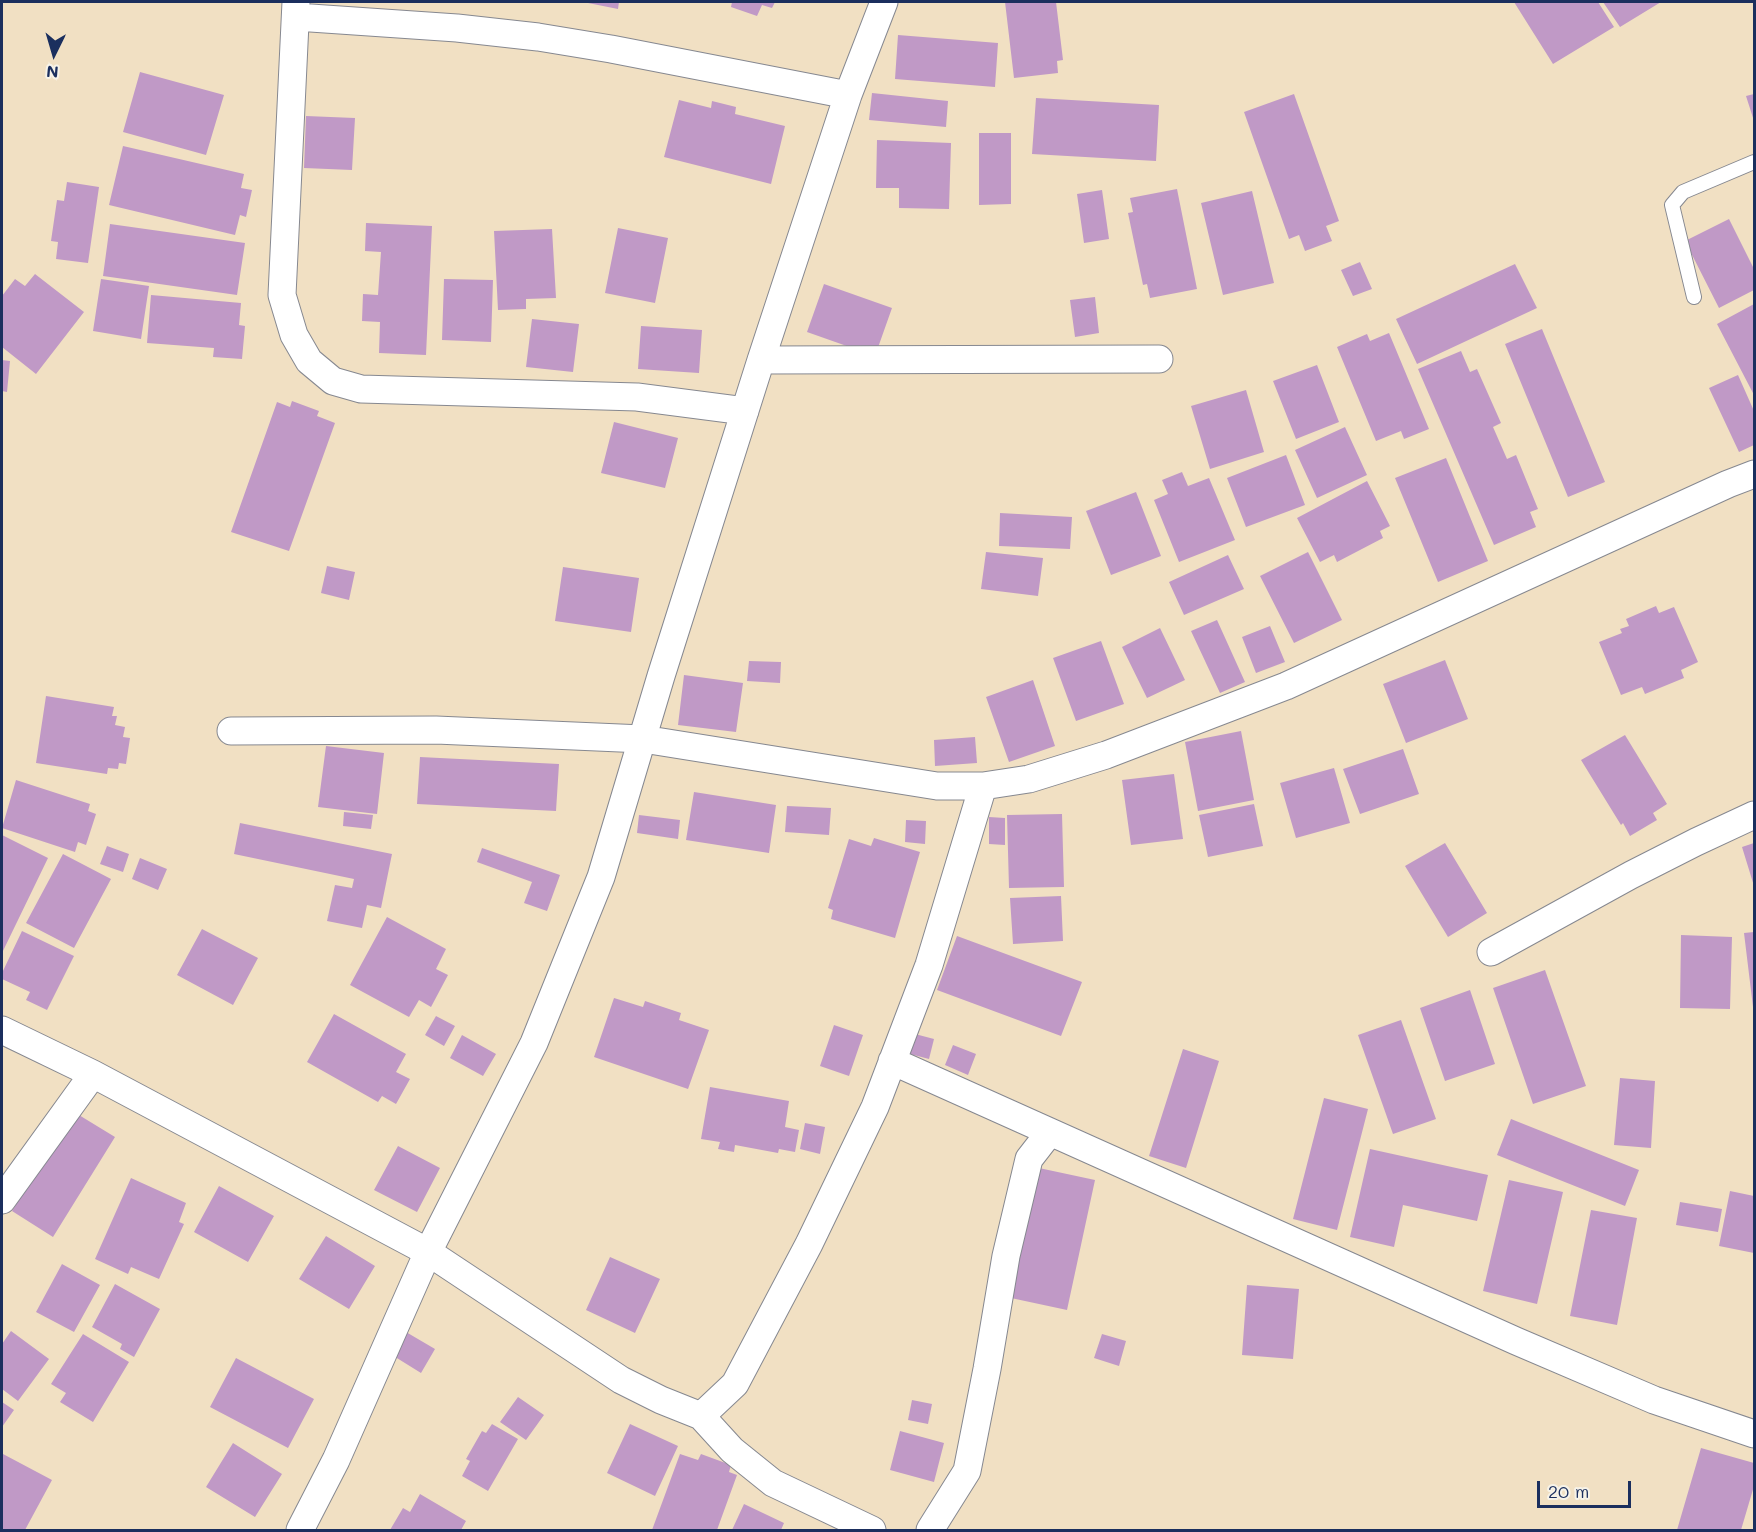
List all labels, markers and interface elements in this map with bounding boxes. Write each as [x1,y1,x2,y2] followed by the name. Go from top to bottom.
[24,24,84,84] north arrow
[45,61,59,83] text: N
[1540,1469,1634,1507] scale bar
[1548,1479,1589,1503] text: 20 m

